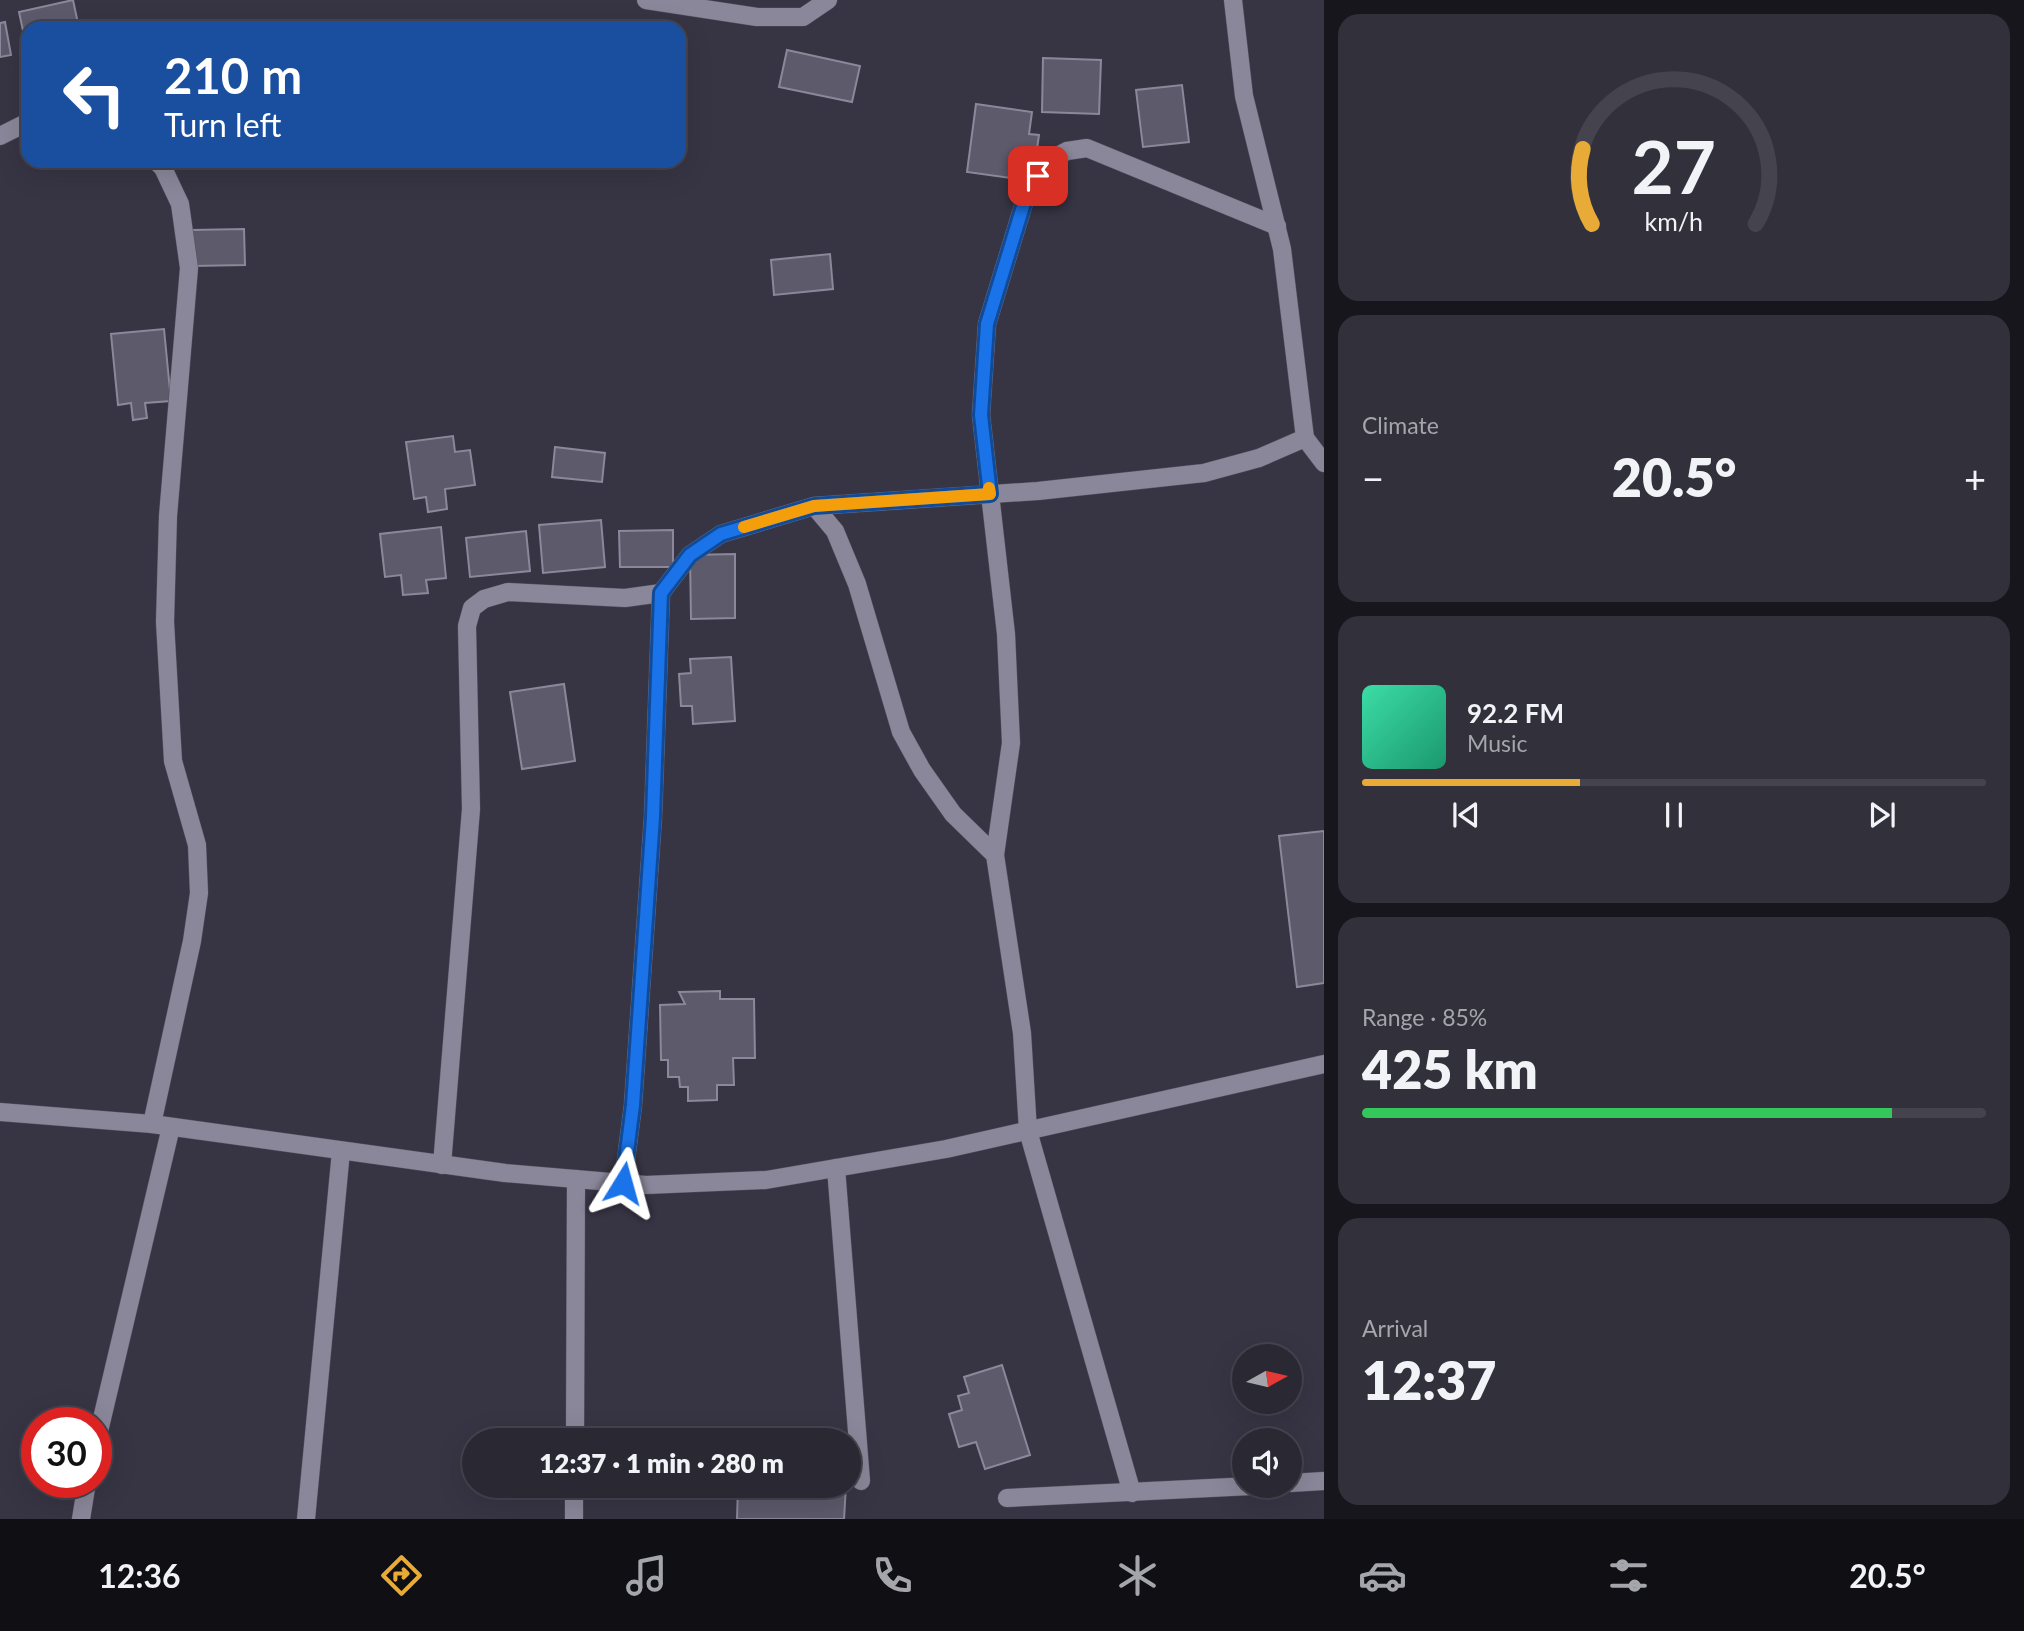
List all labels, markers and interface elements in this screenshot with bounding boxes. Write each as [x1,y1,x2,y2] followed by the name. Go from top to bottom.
[164,46,302,104] text: 210 m
[49,49,140,140] icon: left
[164,105,281,144] text: Turn left
[1632,122,1716,210] text: 27
[1008,146,1068,206] pin
[1019,157,1057,195] icon: arrive
[1645,205,1703,235] text: km/h
[1362,411,1439,439] text: Climate
[1612,446,1736,508] text: 20.5°
[1362,455,1384,501] text: −
[1964,455,1986,501] text: +
[1467,697,1564,729] text: 92.2 FM
[1467,729,1527,757] text: Music
[1447,796,1485,834] icon: previous
[1655,796,1693,834] icon: pause
[1863,796,1901,834] icon: next
[1362,1003,1487,1031] text: Range · 85%
[1362,1038,1538,1100] text: 425 km
[586,1146,660,1220] position arrow
[1362,1314,1428,1342] text: Arrival
[1232,1344,1302,1414] north arrow
[1232,1344,1302,1498] map controls
[1362,1349,1496,1411] text: 12:37
[21,1407,112,1498] speed limit sign: 30
[1232,1428,1302,1498] button: sound
[539,1447,784,1479] text: 12:37 · 1 min · 280 m
[377,1551,426,1600] icon: directions
[622,1551,671,1600] icon: music
[868,1551,917,1600] icon: phone
[1113,1551,1162,1600] icon: climate
[1358,1551,1407,1600] icon: car
[1604,1551,1653,1600] icon: filters
[98,1556,181,1595] text: 12:36
[1849,1556,1926,1595] text: 20.5°

